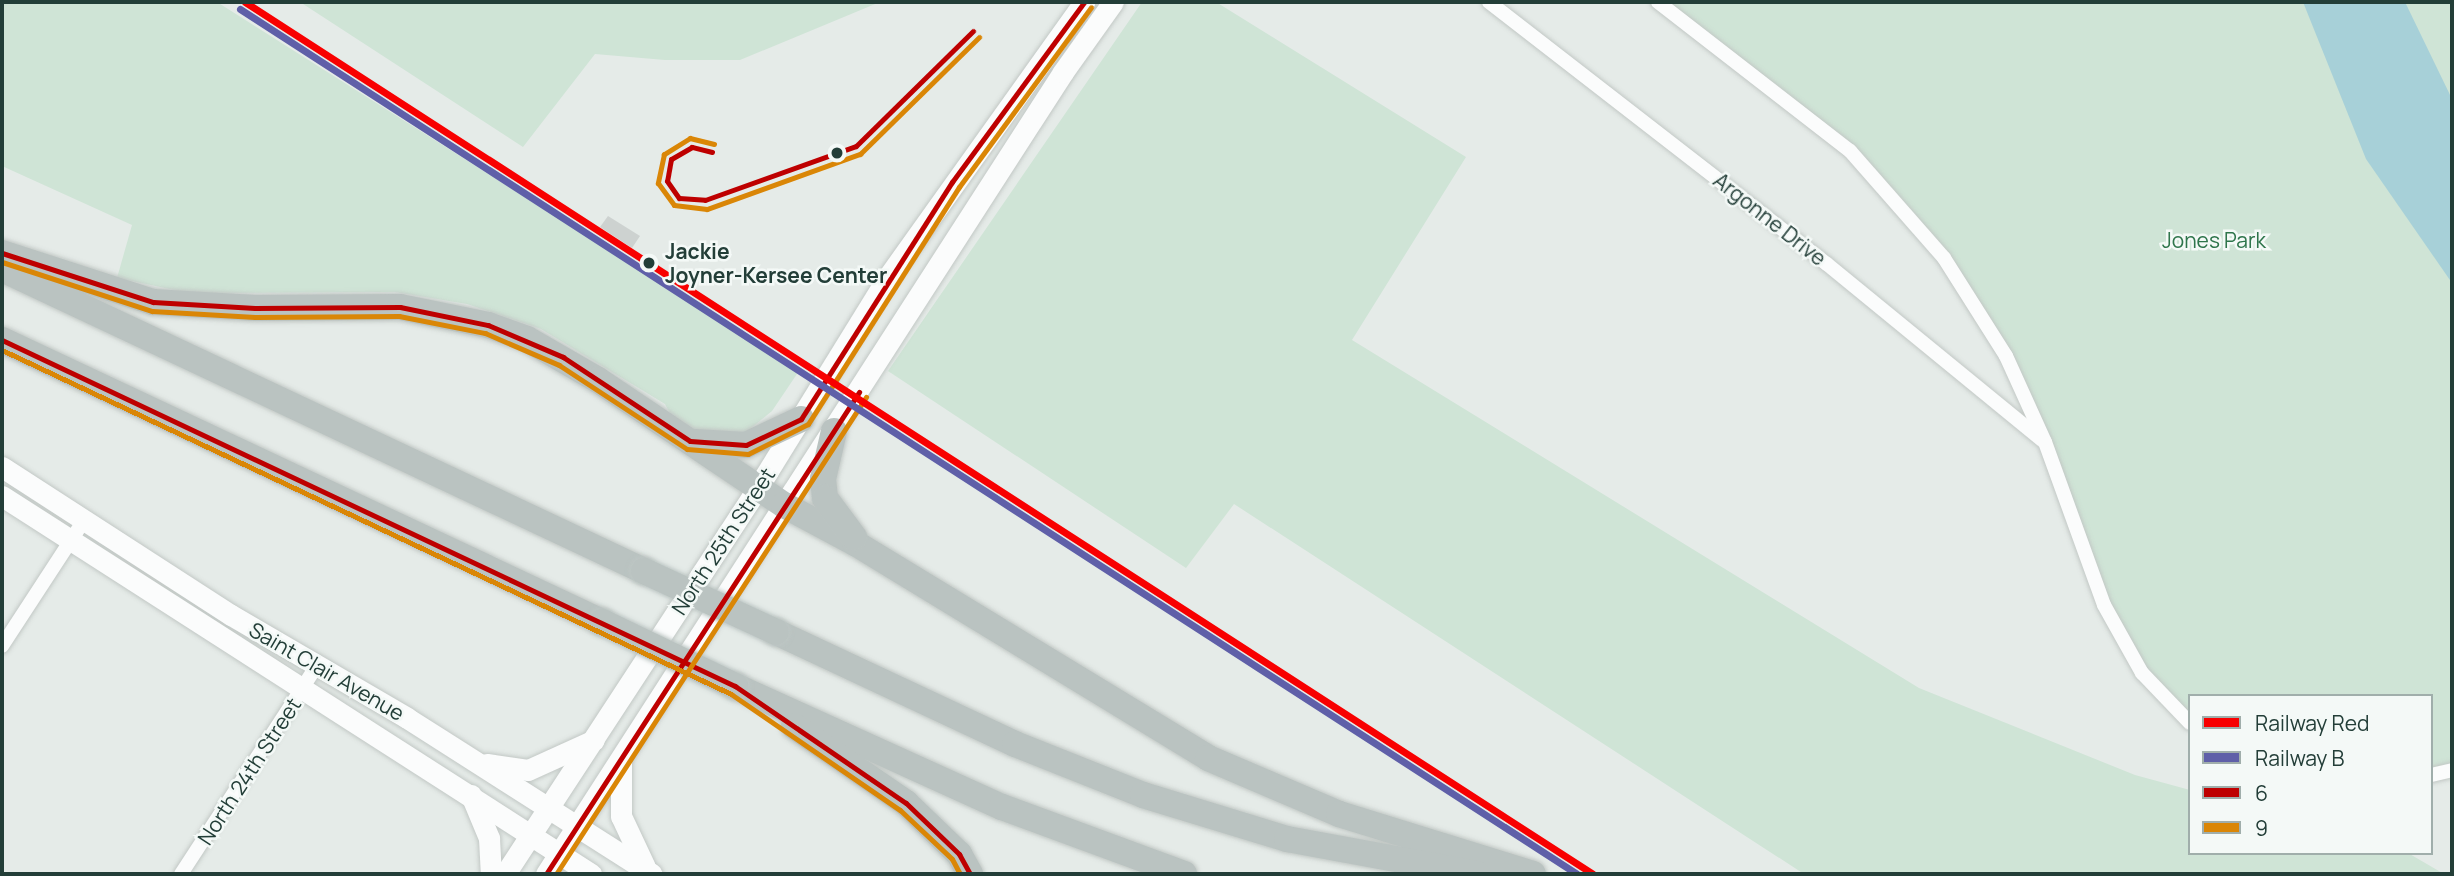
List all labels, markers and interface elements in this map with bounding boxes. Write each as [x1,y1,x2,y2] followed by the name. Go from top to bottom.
[830,146,844,160] unlabelled marker
[1709,167,1831,271] street label: Argonne Drive
[2162,227,2266,253] park label: Jones Park
[665,238,887,288] place label: Jackie Joyner-Kersee Center
[639,253,659,273] marker: Jackie Joyner-Kersee Center
[666,463,780,619] street label: North 25th Street
[245,616,409,726] street label: Saint Clair Avenue
[192,693,306,849] street label: North 24th Street
[2188,694,2433,855] legend
[2255,709,2369,737] text: Railway Red
[2255,744,2344,772] text: Railway B
[2255,779,2268,807] text: 6
[2255,814,2268,842] text: 9

